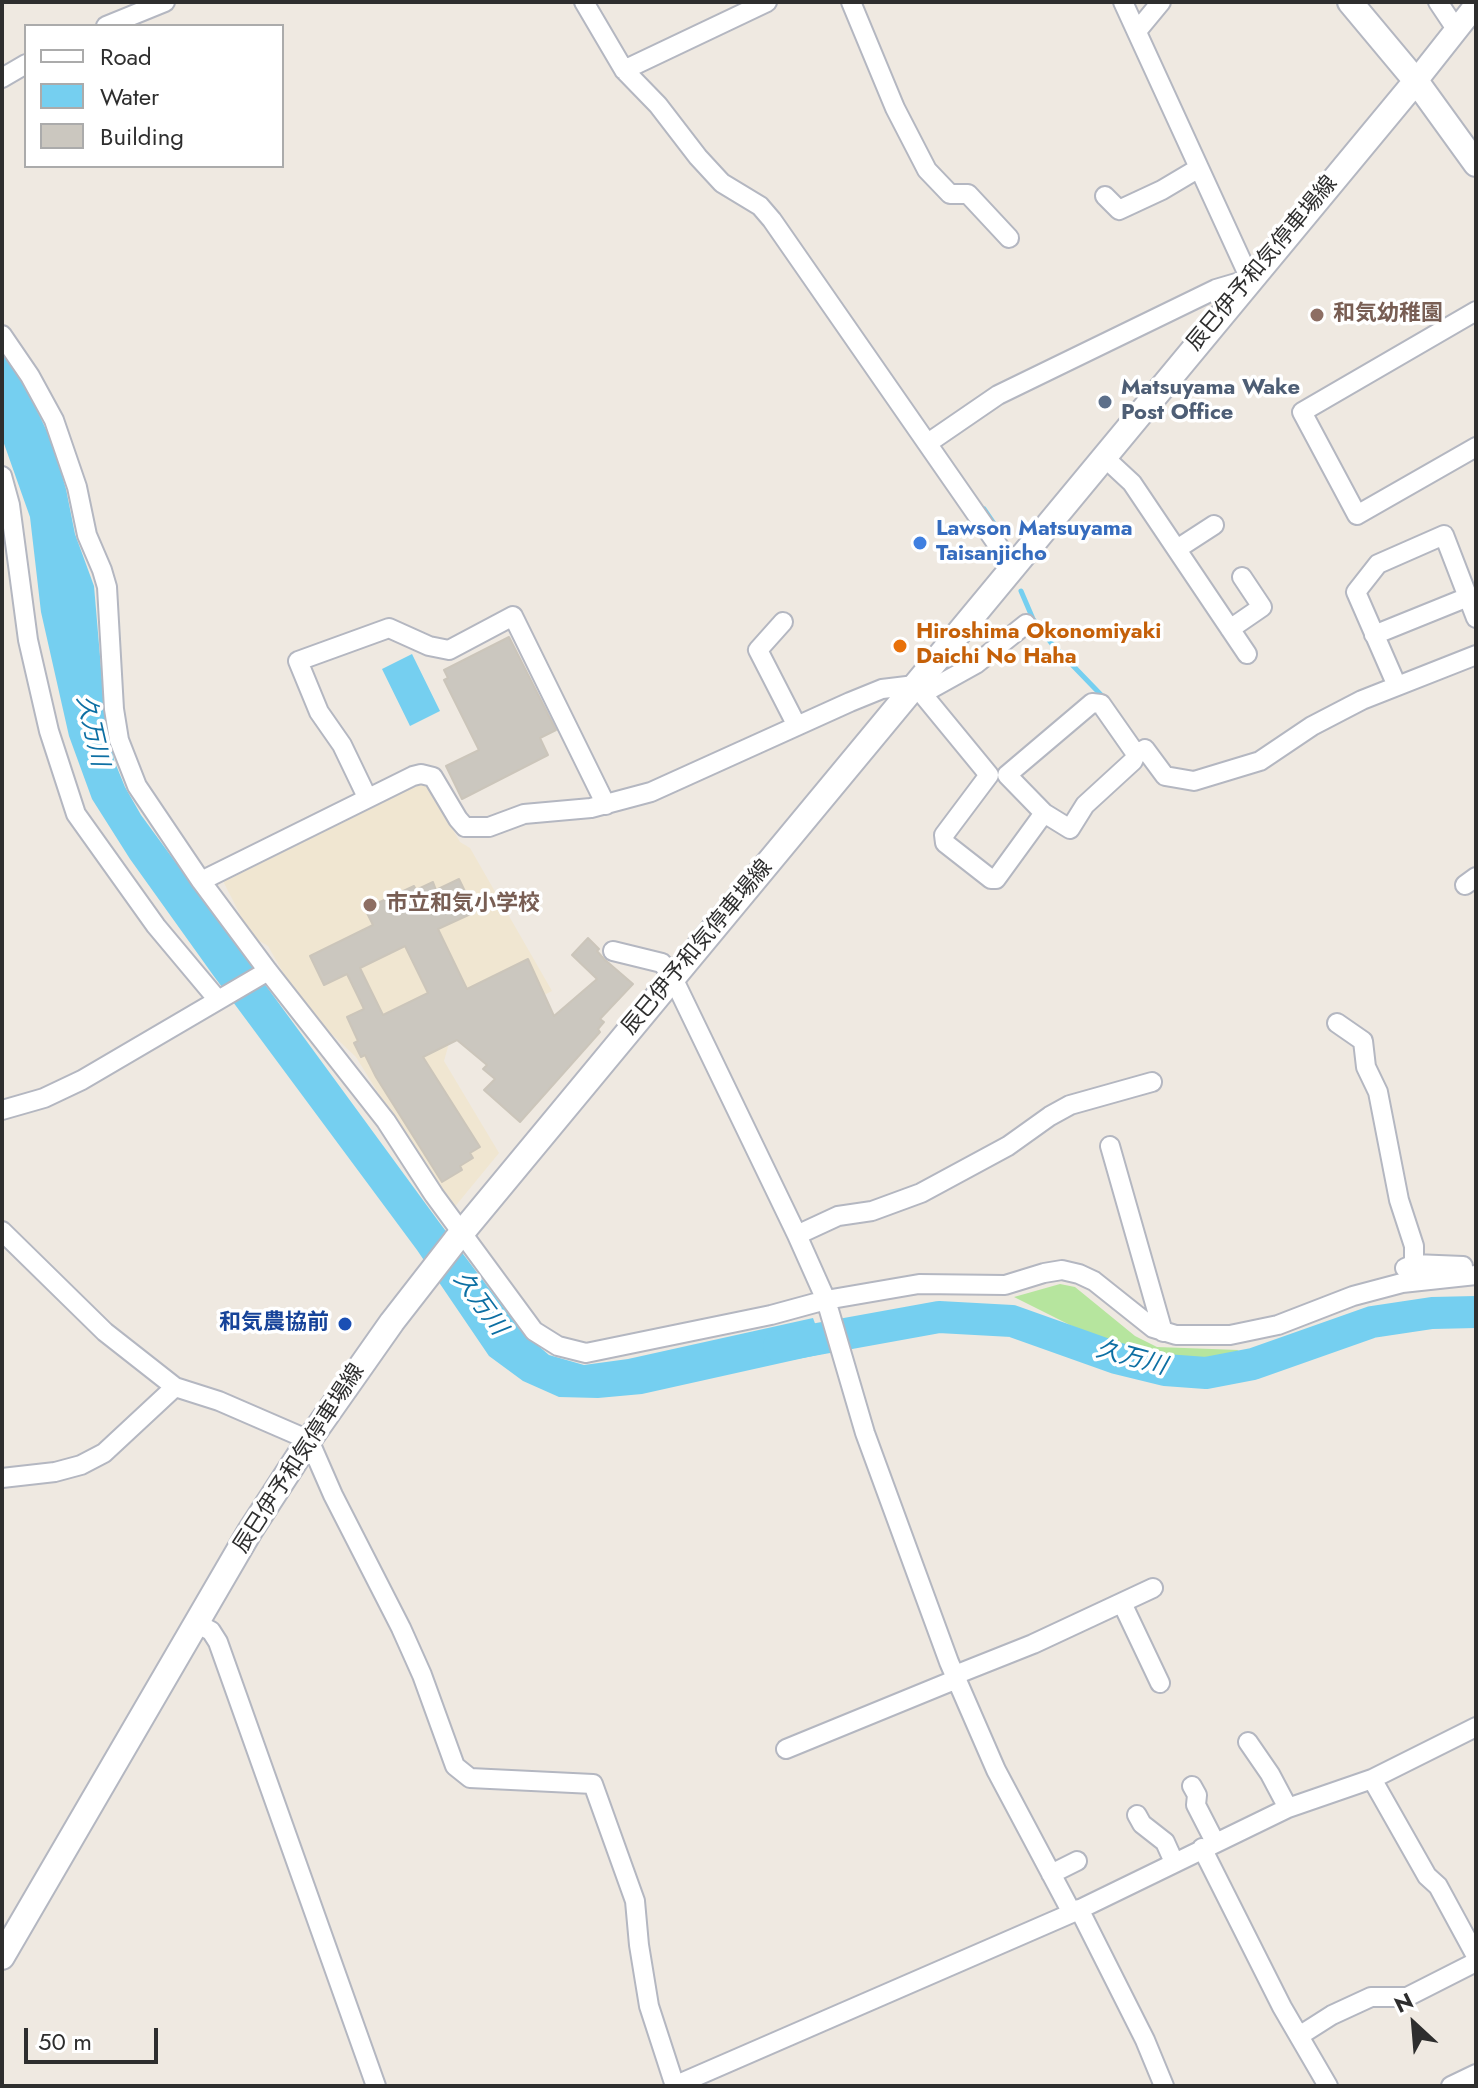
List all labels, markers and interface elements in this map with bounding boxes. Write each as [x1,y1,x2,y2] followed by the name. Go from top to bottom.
[24,24,284,168] legend
[100,39,152,74] text: Road
[100,79,159,114] text: Water
[100,119,184,154] text: Building
[1182,171,1344,357] street label: 辰巳伊予和気停車場線
[1333,302,1443,328] place label: 和気幼稚園
[1308,306,1326,324] marker: 和気幼稚園
[1121,376,1300,428] place label: Matsuyama Wake Post Office
[1096,393,1114,411] marker: Matsuyama Wake Post Office
[936,517,1133,568] place label: Lawson Matsuyama Taisanjicho
[911,534,929,552] marker: Lawson Matsuyama Taisanjicho
[916,620,1161,672] place label: Hiroshima Okonomiyaki Daichi No Haha
[891,637,909,655] marker: Hiroshima Okonomiyaki Daichi No Haha
[69,693,113,769] water label: 久万川
[617,855,779,1041] street label: 辰巳伊予和気停車場線
[386,892,540,918] place label: 市立和気小学校
[361,896,379,914] marker: 市立和気小学校
[446,1266,512,1342] water label: 久万川
[219,1311,329,1337] place label: 和気農協前
[336,1315,354,1333] marker: 和気農協前
[1092,1336,1170,1382] water label: 久万川
[229,1360,371,1558] street label: 辰巳伊予和気停車場線
[1374,1984,1454,2064] north arrow
[1389,1984,1418,2021] text: N
[28,2012,162,2062] scale bar
[38,2024,92,2059] text: 50 m

